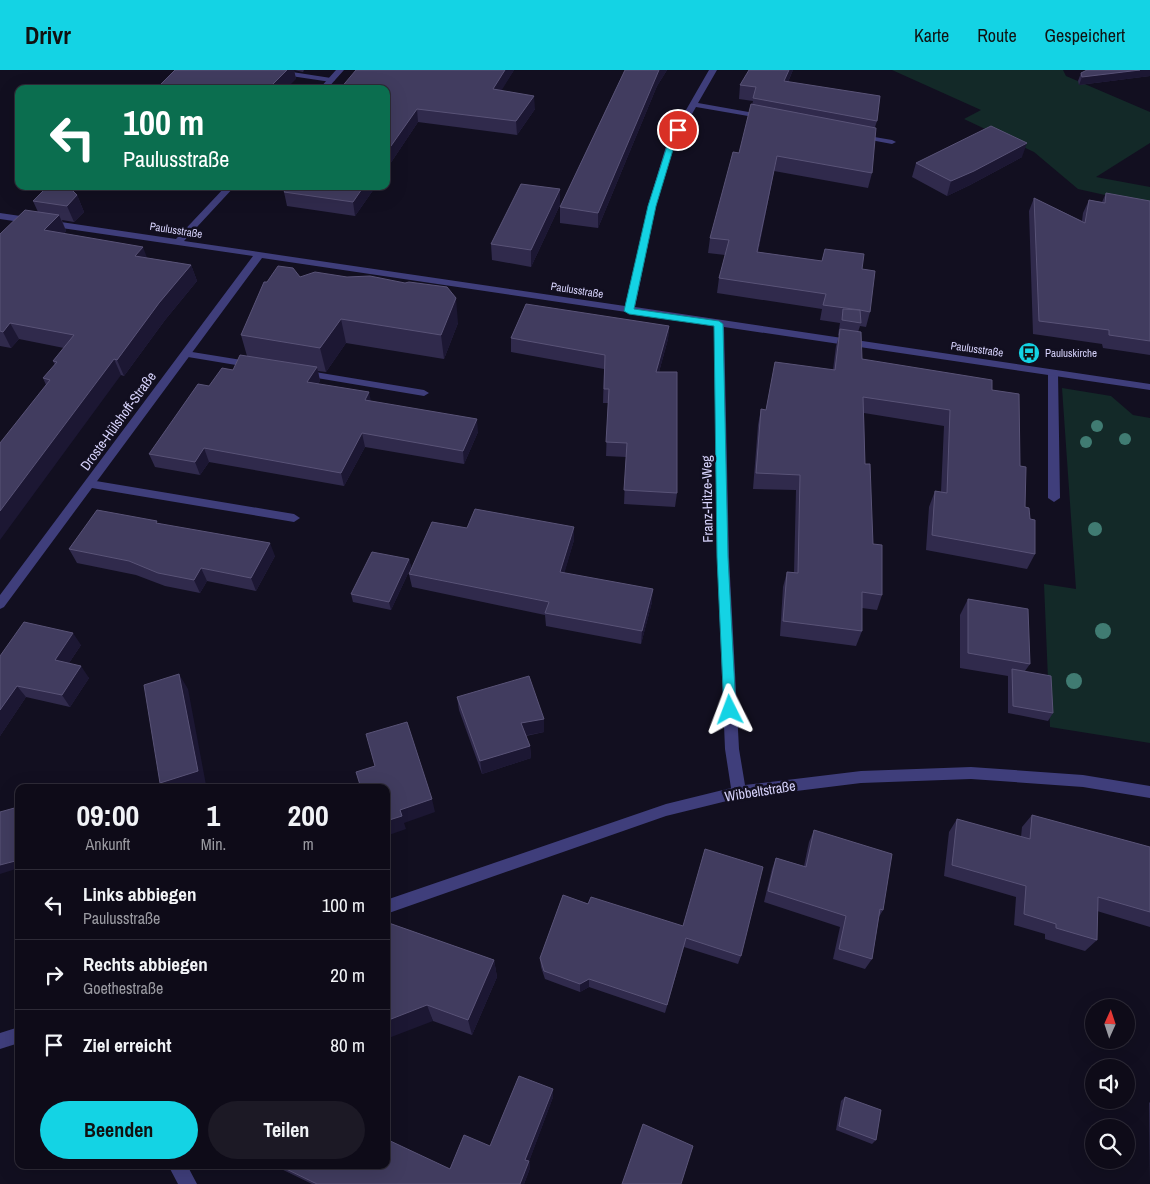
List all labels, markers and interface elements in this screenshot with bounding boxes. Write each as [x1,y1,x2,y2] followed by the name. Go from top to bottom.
[25,19,71,51] text: Drivr
[914,23,949,48] text: Karte
[977,23,1017,48] text: Route
[1045,23,1125,48] text: Gespeichert
[123,99,204,146] text: 100 m
[40,105,105,170] icon: left
[657,109,699,151] pin
[664,116,692,144] icon: arrive
[123,144,229,174] text: Paulusstraße
[149,219,203,241] street label: Paulusstraße
[550,279,604,301] street label: Paulusstraße
[950,338,1004,360] street label: Paulusstraße
[1017,341,1041,365] bus stop icon: Pauluskirche
[1045,346,1097,360] place label: Pauluskirche
[76,368,160,474] street label: Droste-Hülshoff-Straße
[697,455,717,543] street label: Franz-Hitze-Weg
[703,683,755,735] position arrow
[723,777,797,805] street label: Wibbeltstraße
[76,795,139,835] text: 09:00
[207,795,220,835] text: 1
[288,795,329,835] text: 200
[86,833,130,855] text: Ankunft
[201,833,226,855] text: Min.
[303,833,314,855] text: m
[83,881,196,907] text: Links abbiegen
[40,891,68,919] icon: left
[322,892,365,918] text: 100 m
[83,907,160,929] text: Paulusstraße
[83,951,208,977] text: Rechts abbiegen
[40,961,68,989] icon: right
[330,962,365,988] text: 20 m
[83,977,163,999] text: Goethestraße
[1085,999,1135,1049] north arrow
[1085,999,1135,1169] map controls
[40,1031,68,1059] icon: arrive
[83,1032,171,1058] text: Ziel erreicht
[330,1032,365,1058] text: 80 m
[1085,1059,1135,1109] button: sound
[40,1101,198,1159] button: Beenden
[208,1101,365,1159] button: Teilen
[1085,1119,1135,1169] button: search

